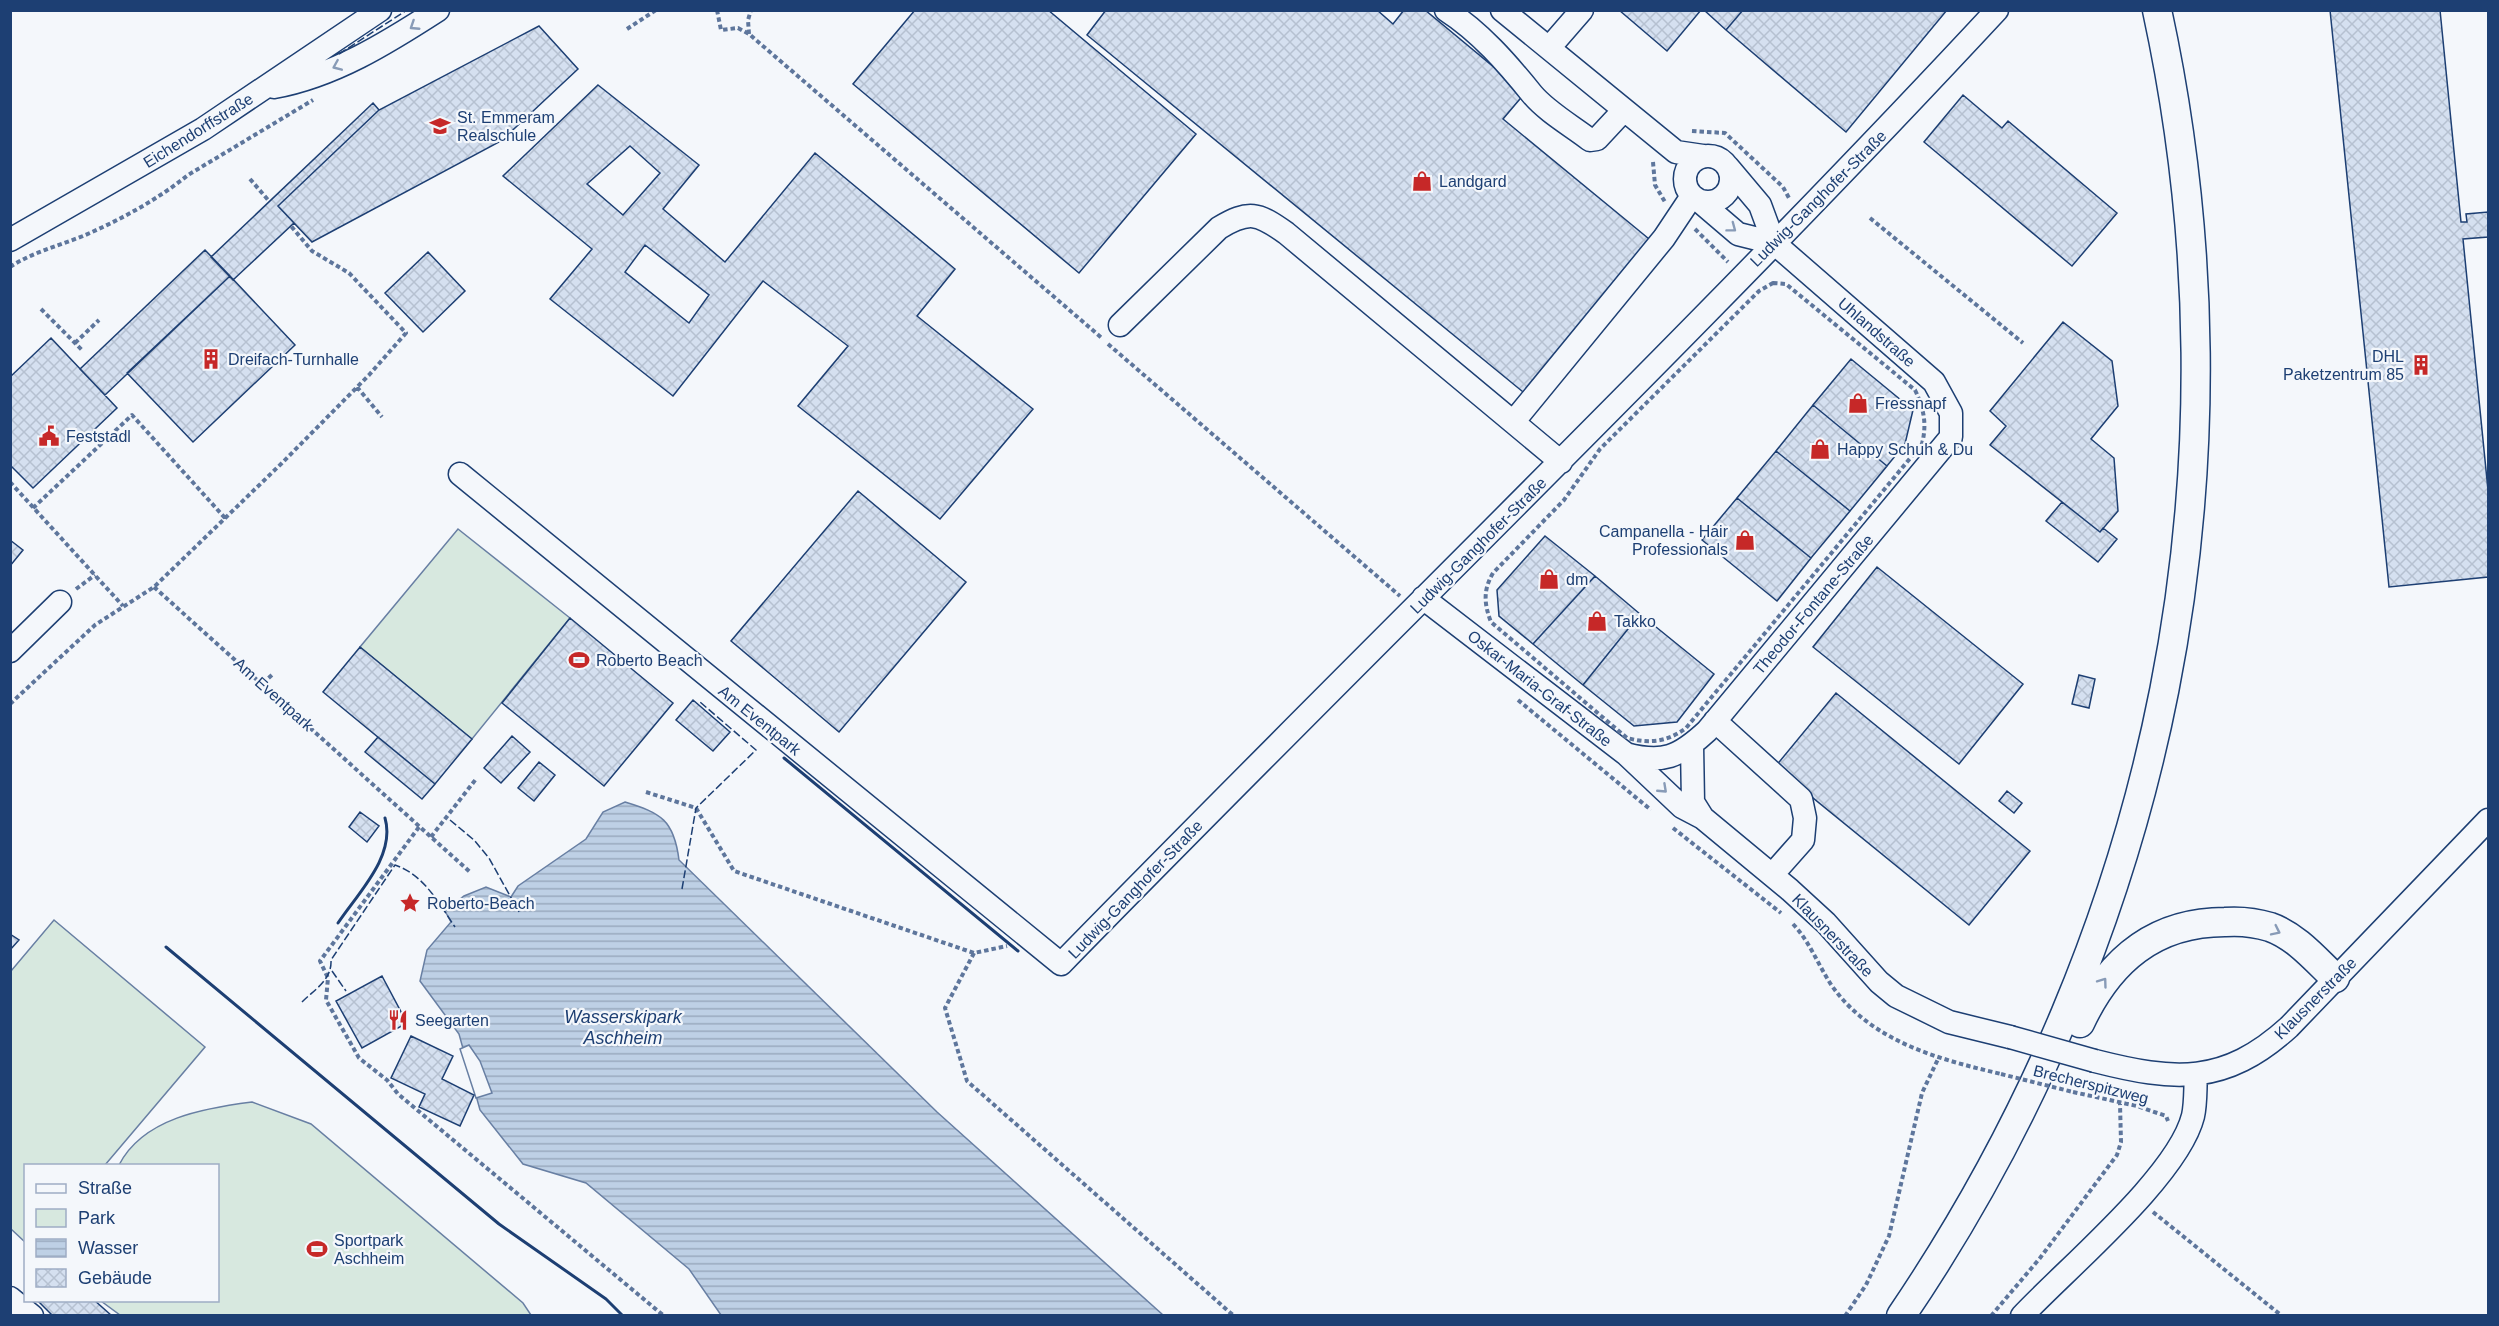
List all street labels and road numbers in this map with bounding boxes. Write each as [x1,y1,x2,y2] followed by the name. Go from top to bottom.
[140,90,256,171] street label: Eichendorffstraße
[1747,127,1890,270] street label: Ludwig-Ganghofer-Straße
[1835,294,1919,370] street label: Uhlandstraße
[1407,474,1550,617] street label: Ludwig-Ganghofer-Straße
[1750,531,1877,678] street label: Theodor-Fontane-Straße
[1464,627,1615,750] street label: Oskar-Maria-Graf-Straße
[231,654,317,735] street label: Am Eventpark
[715,682,805,759] street label: Am Eventpark
[1065,817,1206,962] street label: Ludwig-Ganghofer-Straße
[1789,890,1877,980] street label: Klausnerstraße
[2271,954,2360,1043] street label: Klausnerstraße
[2031,1062,2150,1107] street label: Brecherspitzweg

